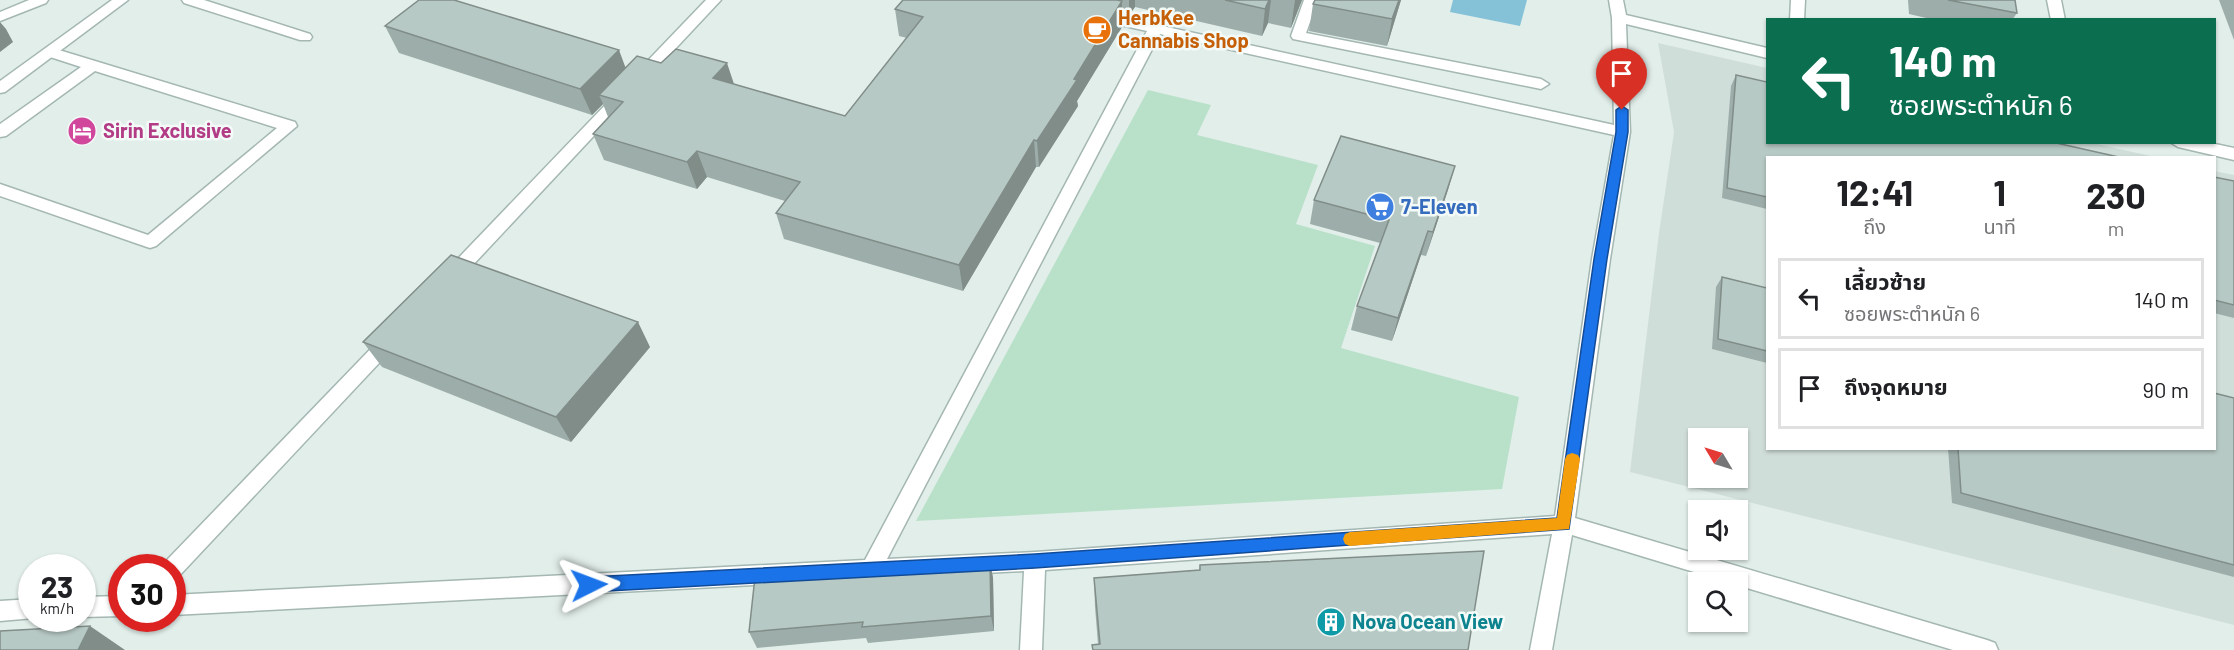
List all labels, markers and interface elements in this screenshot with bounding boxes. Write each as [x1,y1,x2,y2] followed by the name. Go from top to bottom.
[1118,5,1249,52] place label: HerbKee Cannabis Shop
[1081,14,1113,46] cafe icon: HerbKee Cannabis Shop
[1889,35,1997,85] text: 140 m
[1790,42,1868,120] icon: left
[1596,48,1647,110] pin
[1605,57,1638,90] icon: arrive
[1889,88,2073,120] text: ซอยพระตำหนัก 6
[66,115,98,147] hotel icon: Sirin Exclusive
[103,118,232,142] place label: Sirin Exclusive
[1836,170,1913,213] text: 12:41
[1993,170,2006,213] text: 1
[2086,173,2146,216] text: 230
[1364,191,1396,223] supermarket icon: 7-Eleven
[1401,194,1478,218] place label: 7-Eleven
[1863,214,1886,238] text: ถึง
[1983,214,2016,238] text: นาที
[2108,216,2124,240] text: m
[1844,268,1926,294] text: เลี้ยวซ้าย
[1793,282,1826,315] icon: left
[2134,286,2189,312] text: 140 m
[1844,301,1980,325] text: ซอยพระตำหนัก 6
[1793,372,1826,405] icon: arrive
[1844,373,1948,399] text: ถึงจุดหมาย
[2143,376,2189,402] text: 90 m
[1688,428,1748,488] north arrow
[1688,428,1748,632] map controls
[1688,500,1748,560] button: sound
[557,553,621,617] position arrow
[108,554,186,632] speed limit sign: 30
[41,568,73,604] text: 23
[1688,572,1748,632] button: search
[40,599,74,617] text: km/h
[1315,606,1347,638] building icon: Nova Ocean View
[1352,609,1504,633] place label: Nova Ocean View

